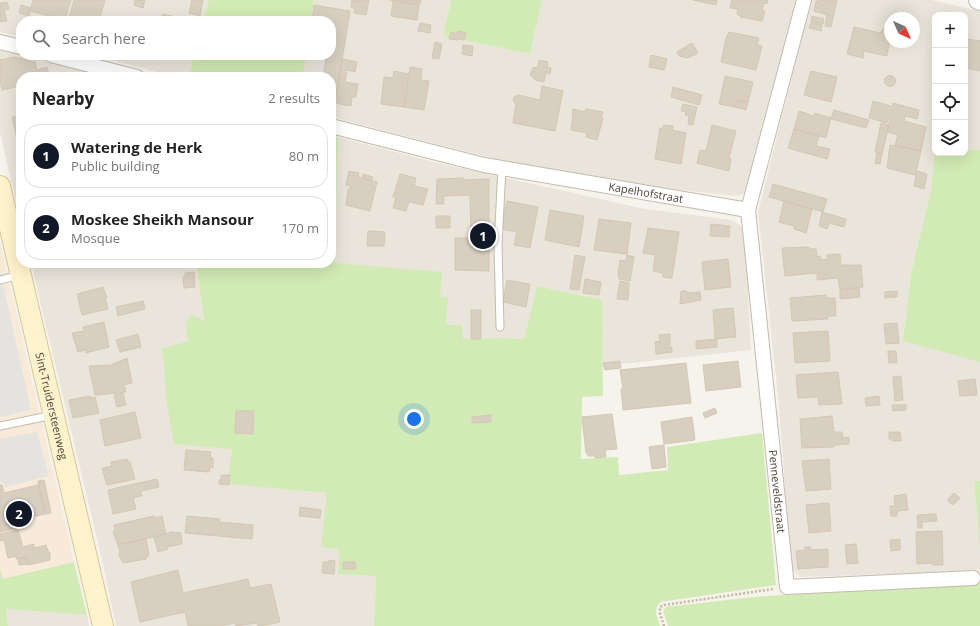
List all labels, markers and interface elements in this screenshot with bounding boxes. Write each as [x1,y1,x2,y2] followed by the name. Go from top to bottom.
[884,12,920,48] north arrow
[932,12,968,156] map controls
[932,12,968,48] button: +
[16,16,336,60] search box
[30,27,52,49] icon: search
[62,28,146,48] text: Search here
[932,48,968,84] button: −
[932,84,968,120] button: locate
[32,87,94,110] text: Nearby
[268,89,320,107] text: 2 results
[932,120,968,156] button: layers
[71,137,202,157] text: Watering de Herk
[42,147,50,165] text: 1
[289,147,319,165] text: 80 m
[71,157,160,175] text: Public building
[607,178,684,206] street label: Kapelhofstraat
[71,209,254,229] text: Moskee Sheikh Mansour
[42,219,50,237] text: 2
[281,219,319,237] text: 170 m
[470,221,496,251] pin: 1
[71,229,120,247] text: Mosque
[32,351,72,461] street label: Sint-Truidersteenweg
[404,409,424,429] your location
[766,449,789,534] street label: Penneveldstraat
[6,499,32,529] pin: 2

